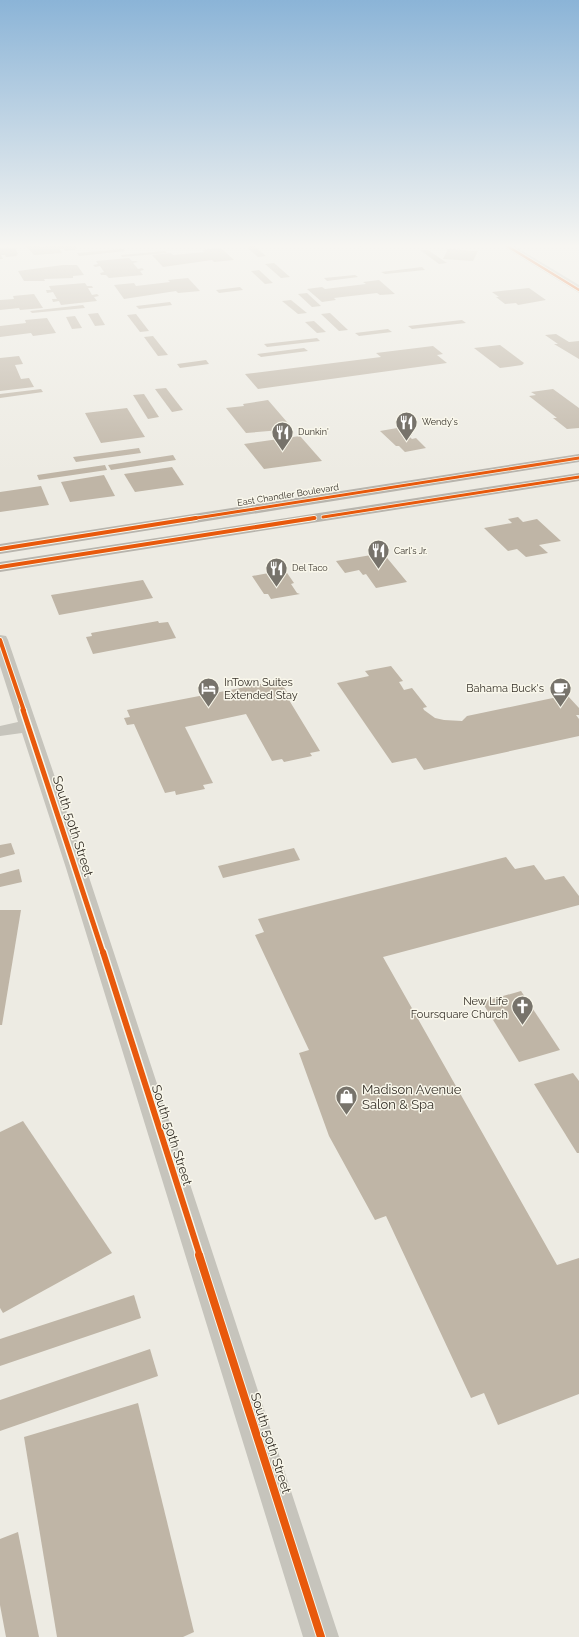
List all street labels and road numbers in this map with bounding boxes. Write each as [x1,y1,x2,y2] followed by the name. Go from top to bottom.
[237,482,340,508] street label: East Chandler Boulevard
[50,774,97,879] street label: South 50th Street
[149,1083,196,1188] street label: South 50th Street
[248,1391,295,1496] street label: South 50th Street

